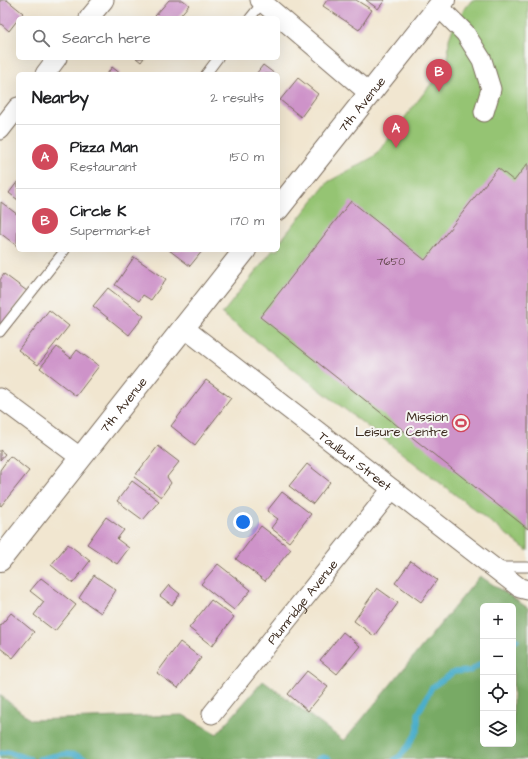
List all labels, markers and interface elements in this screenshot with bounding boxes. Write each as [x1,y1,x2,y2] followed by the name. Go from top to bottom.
[16,16,280,60] search box
[30,27,52,49] icon: search
[62,28,151,49] text: Search here
[426,59,452,92] pin: B
[334,73,390,137] street label: 7th Avenue
[32,86,89,110] text: Nearby
[210,89,264,107] text: 2 results
[383,115,409,148] pin: A
[70,137,138,158] text: Pizza Man
[41,148,49,166] text: A
[230,148,264,166] text: 150 m
[70,158,137,176] text: Restaurant
[70,201,126,222] text: Circle K
[40,212,50,230] text: B
[231,212,264,230] text: 170 m
[70,222,151,240] text: Supermarket
[377,254,405,269] house number: 7650
[96,373,151,437] street label: 7th Avenue
[355,408,448,441] place label: Mission Leisure Centre
[451,413,471,433] sports icon: Mission Leisure Centre
[314,427,396,496] street label: Taulbut Street
[233,512,253,532] your location
[263,556,342,648] street label: Plumridge Avenue
[480,603,516,747] map controls
[480,603,516,639] button: +
[480,639,516,675] button: −
[480,675,516,711] button: locate
[480,711,516,747] button: layers

